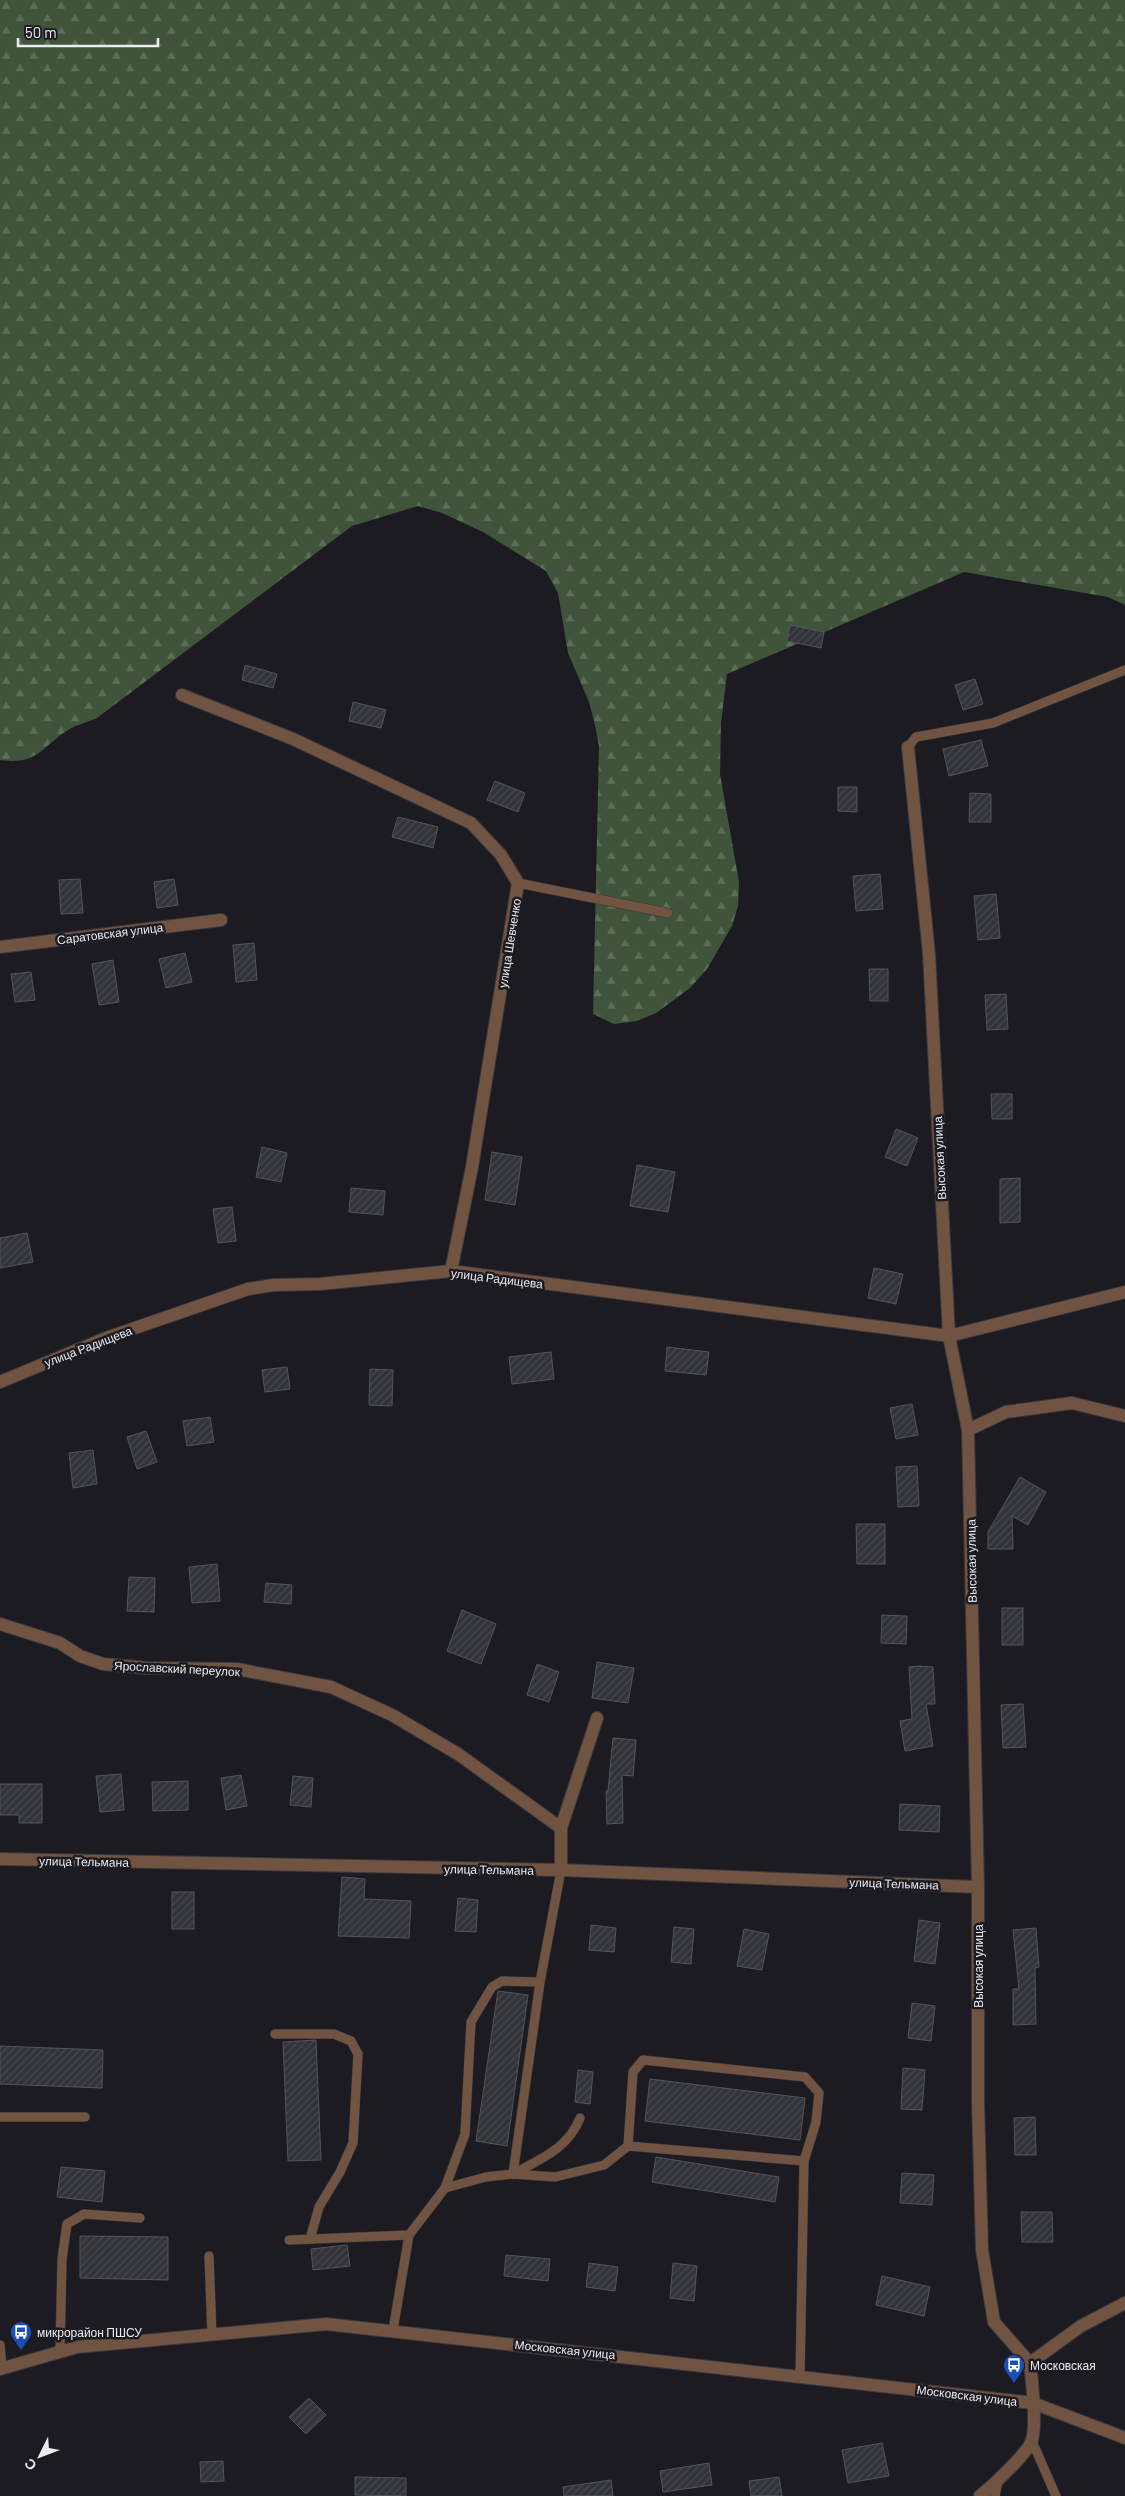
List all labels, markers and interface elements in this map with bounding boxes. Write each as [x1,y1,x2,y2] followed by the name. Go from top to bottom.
[18,15,158,47] scale bar
[25,23,57,41] text: 50 m
[495,897,524,989] street label: улица Шевченко
[56,919,164,947] street label: Саратовская улица
[930,1116,949,1200] street label: Высокая улица
[450,1265,544,1292] street label: улица Радищева
[42,1323,134,1370] street label: улица Радищева
[963,1519,980,1603] street label: Высокая улица
[114,1658,241,1679] street label: Ярославский переулок
[39,1853,129,1870] street label: улица Тельмана
[444,1861,534,1878] street label: улица Тельмана
[849,1874,939,1893] street label: улица Тельмана
[971,1924,986,2008] street label: Высокая улица
[9,2320,33,2351] bus stop icon: микрорайон ПШСУ
[37,2325,142,2340] place label: микрорайон ПШСУ
[514,2337,616,2362] street label: Московская улица
[1002,2353,1026,2384] bus stop icon: Московская
[1030,2358,1096,2372] place label: Московская
[916,2382,1018,2409] street label: Московская улица
[15,2431,65,2481] north arrow
[20,2456,40,2474] text: С

